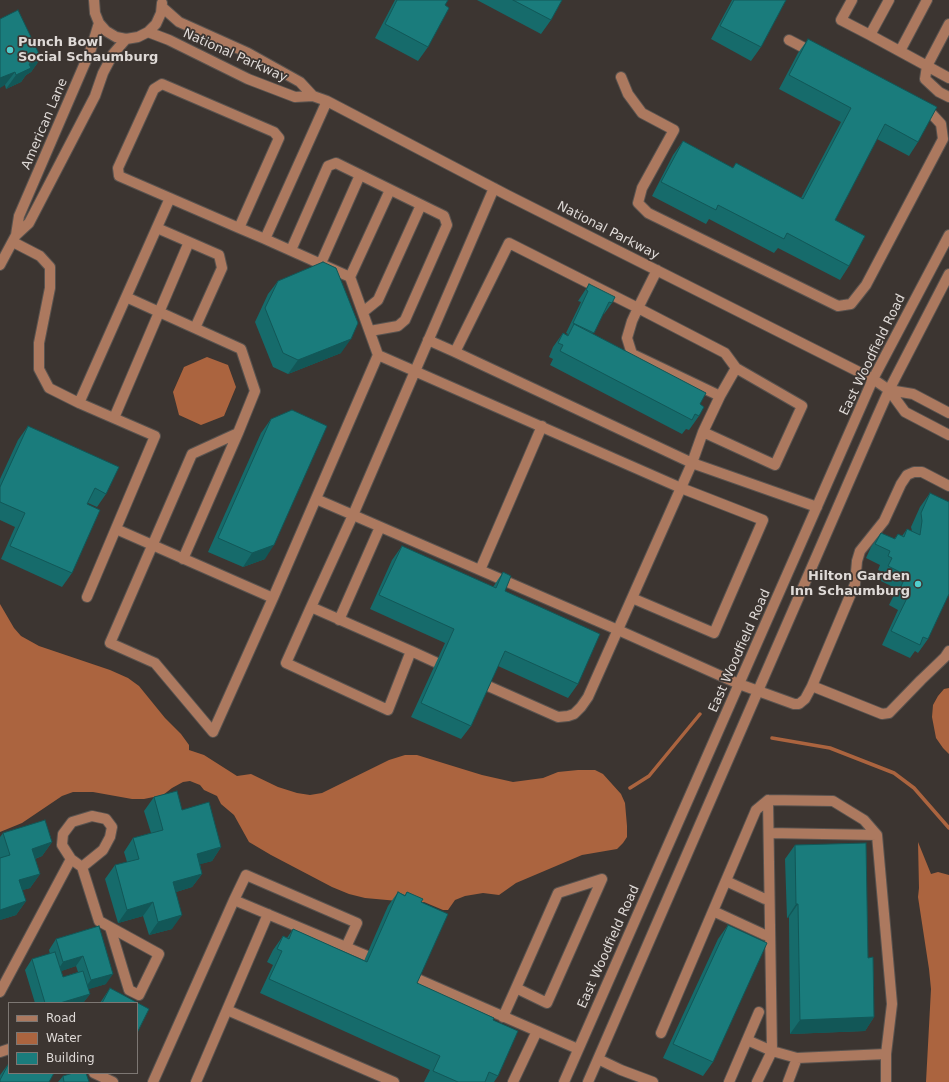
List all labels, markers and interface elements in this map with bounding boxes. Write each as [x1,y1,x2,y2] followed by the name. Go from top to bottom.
[180,26,290,86] street label: National Parkway
[18,35,158,66] place label: Punch Bowl Social Schaumburg
[5,45,15,55] marker: Punch Bowl Social Schaumburg
[19,76,71,172] street label: American Lane
[554,198,662,264] street label: National Parkway
[837,292,909,418] street label: East Woodfield Road
[790,569,910,600] place label: Hilton Garden Inn Schaumburg
[913,579,923,589] marker: Hilton Garden Inn Schaumburg
[706,587,774,715] street label: East Woodfield Road
[575,883,643,1011] street label: East Woodfield Road
[8,1002,138,1074] legend
[46,1011,76,1025] text: Road
[46,1031,81,1045] text: Water
[46,1051,95,1065] text: Building

